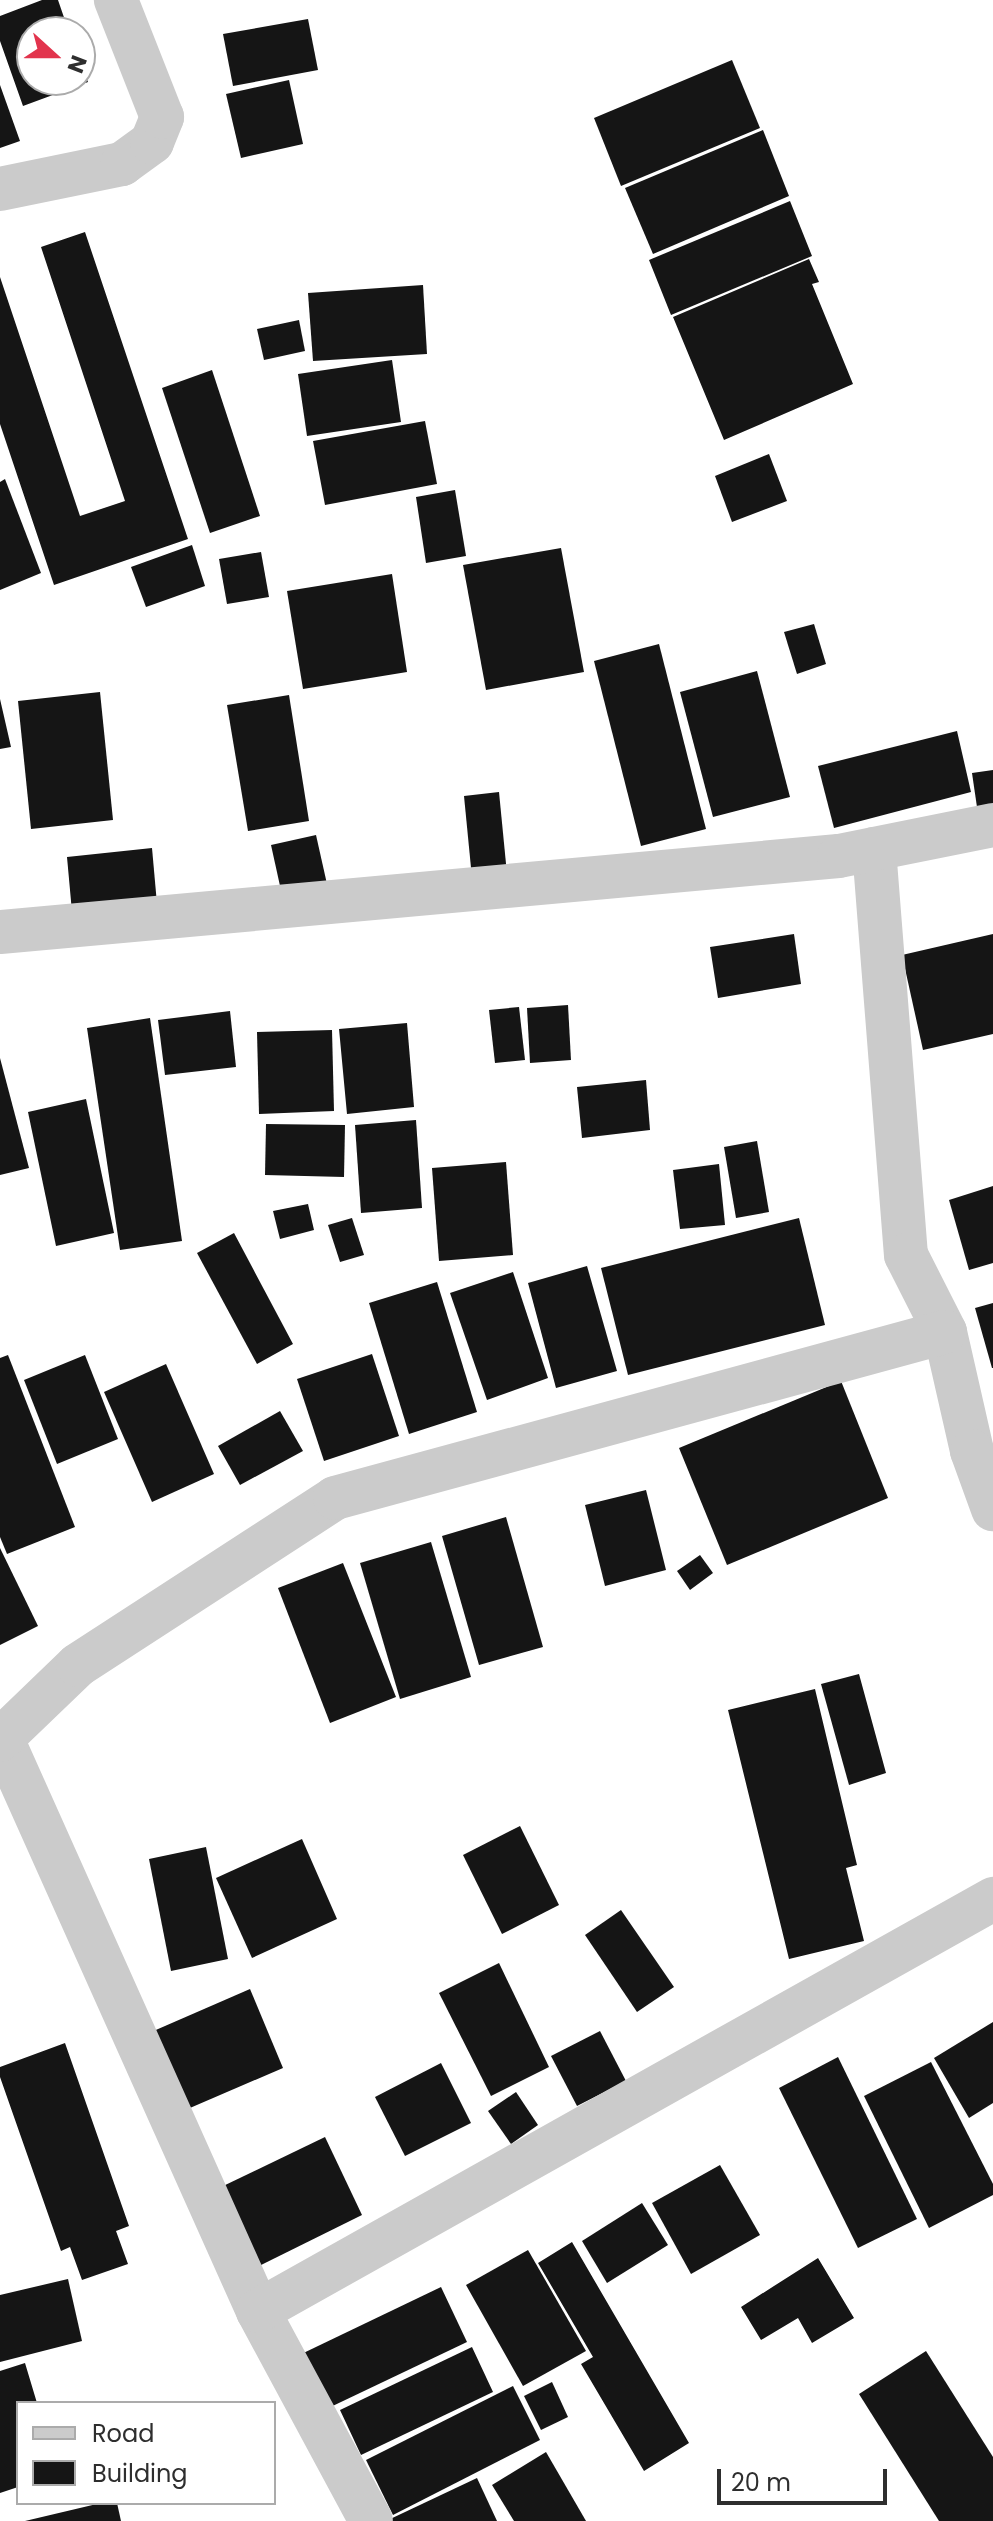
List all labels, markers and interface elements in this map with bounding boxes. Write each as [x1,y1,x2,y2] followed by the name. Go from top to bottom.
[16,16,96,96] north arrow
[60,51,94,77] text: N
[16,2401,276,2505] legend
[92,2417,154,2450] text: Road
[721,2453,891,2503] scale bar
[92,2457,188,2490] text: Building
[731,2466,791,2499] text: 20 m

